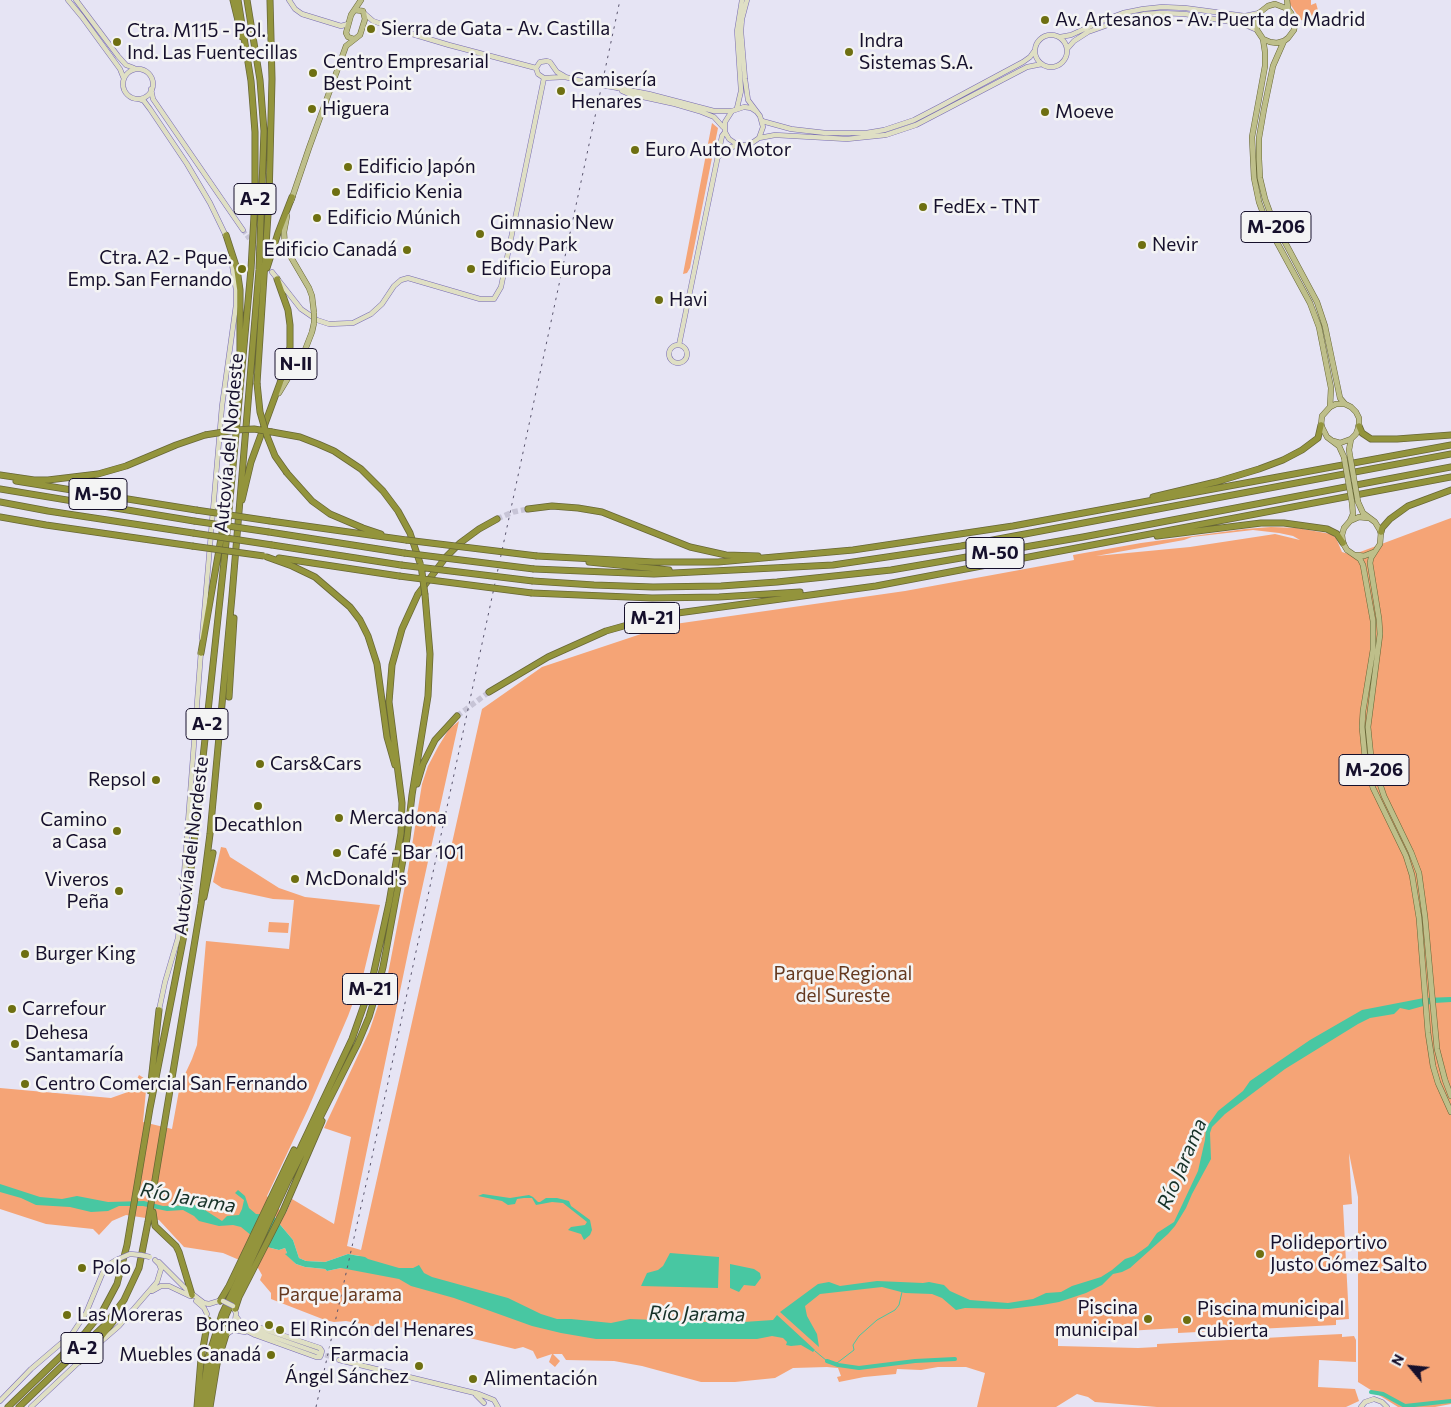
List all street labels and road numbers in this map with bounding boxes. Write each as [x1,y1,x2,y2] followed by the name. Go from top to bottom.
[234,183,276,214] road number: A-2
[1241,212,1311,242] road number: M-206
[275,348,317,379] road number: N-II
[210,352,248,534] street label: Autovía del Nordeste
[69,478,127,509] road number: M-50
[966,538,1024,568] road number: M-50
[624,602,680,634] road number: M-21
[186,709,228,740] road number: A-2
[1339,754,1409,786] road number: M-206
[169,755,213,937] street label: Autovía del Nordeste
[342,974,398,1004] road number: M-21
[61,1332,103,1364] road number: A-2

